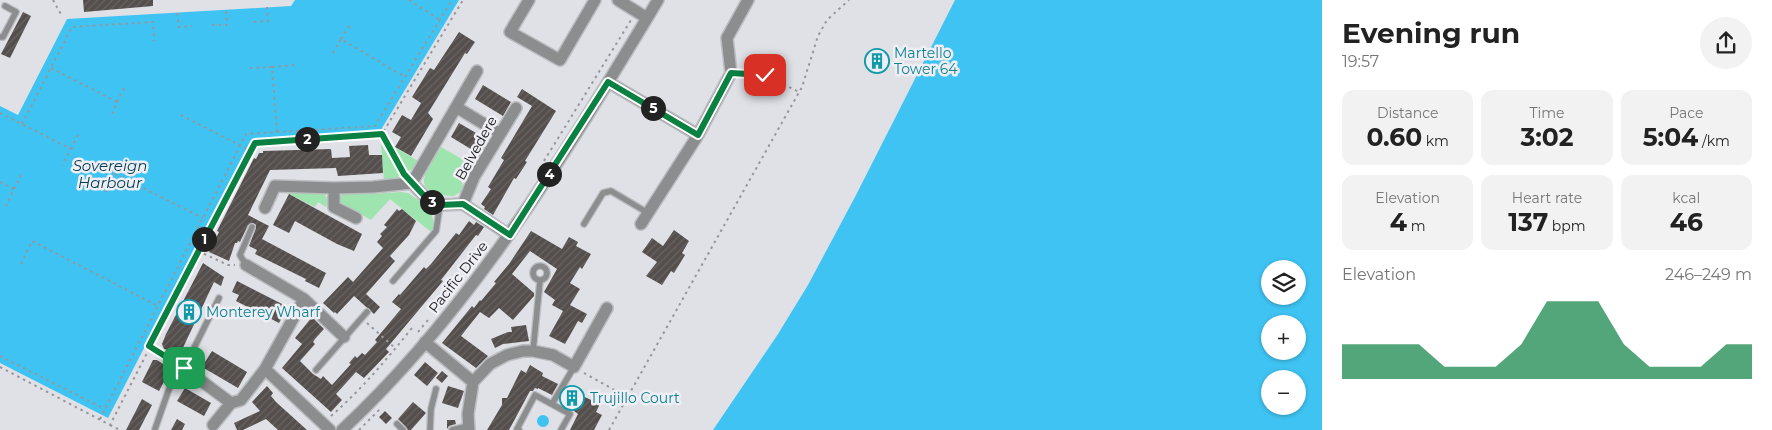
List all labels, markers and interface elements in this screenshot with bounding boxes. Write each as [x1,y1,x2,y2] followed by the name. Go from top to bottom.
[1342,16,1520,50] text: Evening run
[1700,17,1752,69] button: share
[894,44,958,78] place label: Martello Tower 64
[864,48,890,74] building icon: Martello Tower 64
[1342,52,1379,71] text: 19:57
[744,54,786,96] pin
[751,61,779,89] icon: check
[640,96,666,120] pin: 5
[649,99,658,117] text: 5
[1377,104,1438,122] text: Distance
[1529,104,1565,122] text: Time
[1669,104,1703,122] text: Pace
[451,113,501,183] street label: Belvedere
[1366,122,1422,152] text: 0.60
[1521,122,1573,152] text: 3:02
[1643,122,1698,152] text: 5:04
[294,126,320,152] pin: 2
[303,130,312,148] text: 2
[1422,132,1449,150] text: km
[1698,132,1730,150] text: /km
[73,156,147,192] water label: Sovereign Harbour
[536,162,562,186] pin: 4
[545,165,554,183] text: 4
[1375,189,1440,207] text: Elevation
[1512,189,1582,207] text: Heart rate
[1672,189,1700,207] text: kcal
[420,190,444,214] pin: 3
[428,193,437,211] text: 3
[1390,207,1407,237] text: 4
[1508,207,1548,237] text: 137
[1670,207,1703,237] text: 46
[1407,217,1426,235] text: m
[1548,217,1586,235] text: bpm
[192,226,216,252] pin: 1
[202,230,207,248] text: 1
[424,237,492,317] street label: Pacific Drive
[1261,260,1306,415] map controls
[1261,260,1306,305] button: layers
[1342,265,1416,284] text: Elevation
[1665,265,1752,284] text: 246–249 m
[176,299,202,325] building icon: Monterey Wharf
[206,303,321,321] place label: Monterey Wharf
[1261,315,1306,360] button: +
[163,347,205,389] pin
[170,354,198,382] icon: arrive
[1261,370,1306,415] button: −
[559,385,585,411] building icon: Trujillo Court
[590,389,680,407] place label: Trujillo Court

